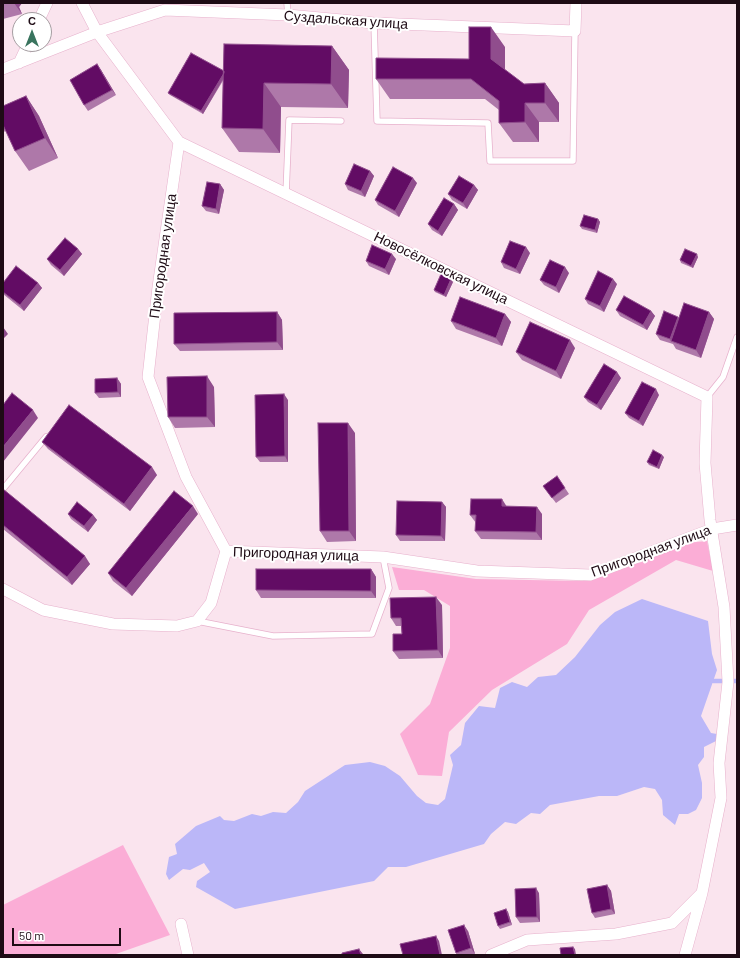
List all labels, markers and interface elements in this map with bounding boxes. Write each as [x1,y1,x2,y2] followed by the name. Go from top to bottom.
[283,7,409,33] street label: Суздальская улица
[12,12,52,52] north arrow
[28,14,36,27] text: С
[146,192,180,320] street label: Пригородная улица
[371,228,511,308] street label: Новосёлковская улица
[589,522,713,580] street label: Пригородная улица
[233,543,359,565] street label: Пригородная улица
[14,920,123,946] scale bar
[19,928,44,942] text: 50 m

